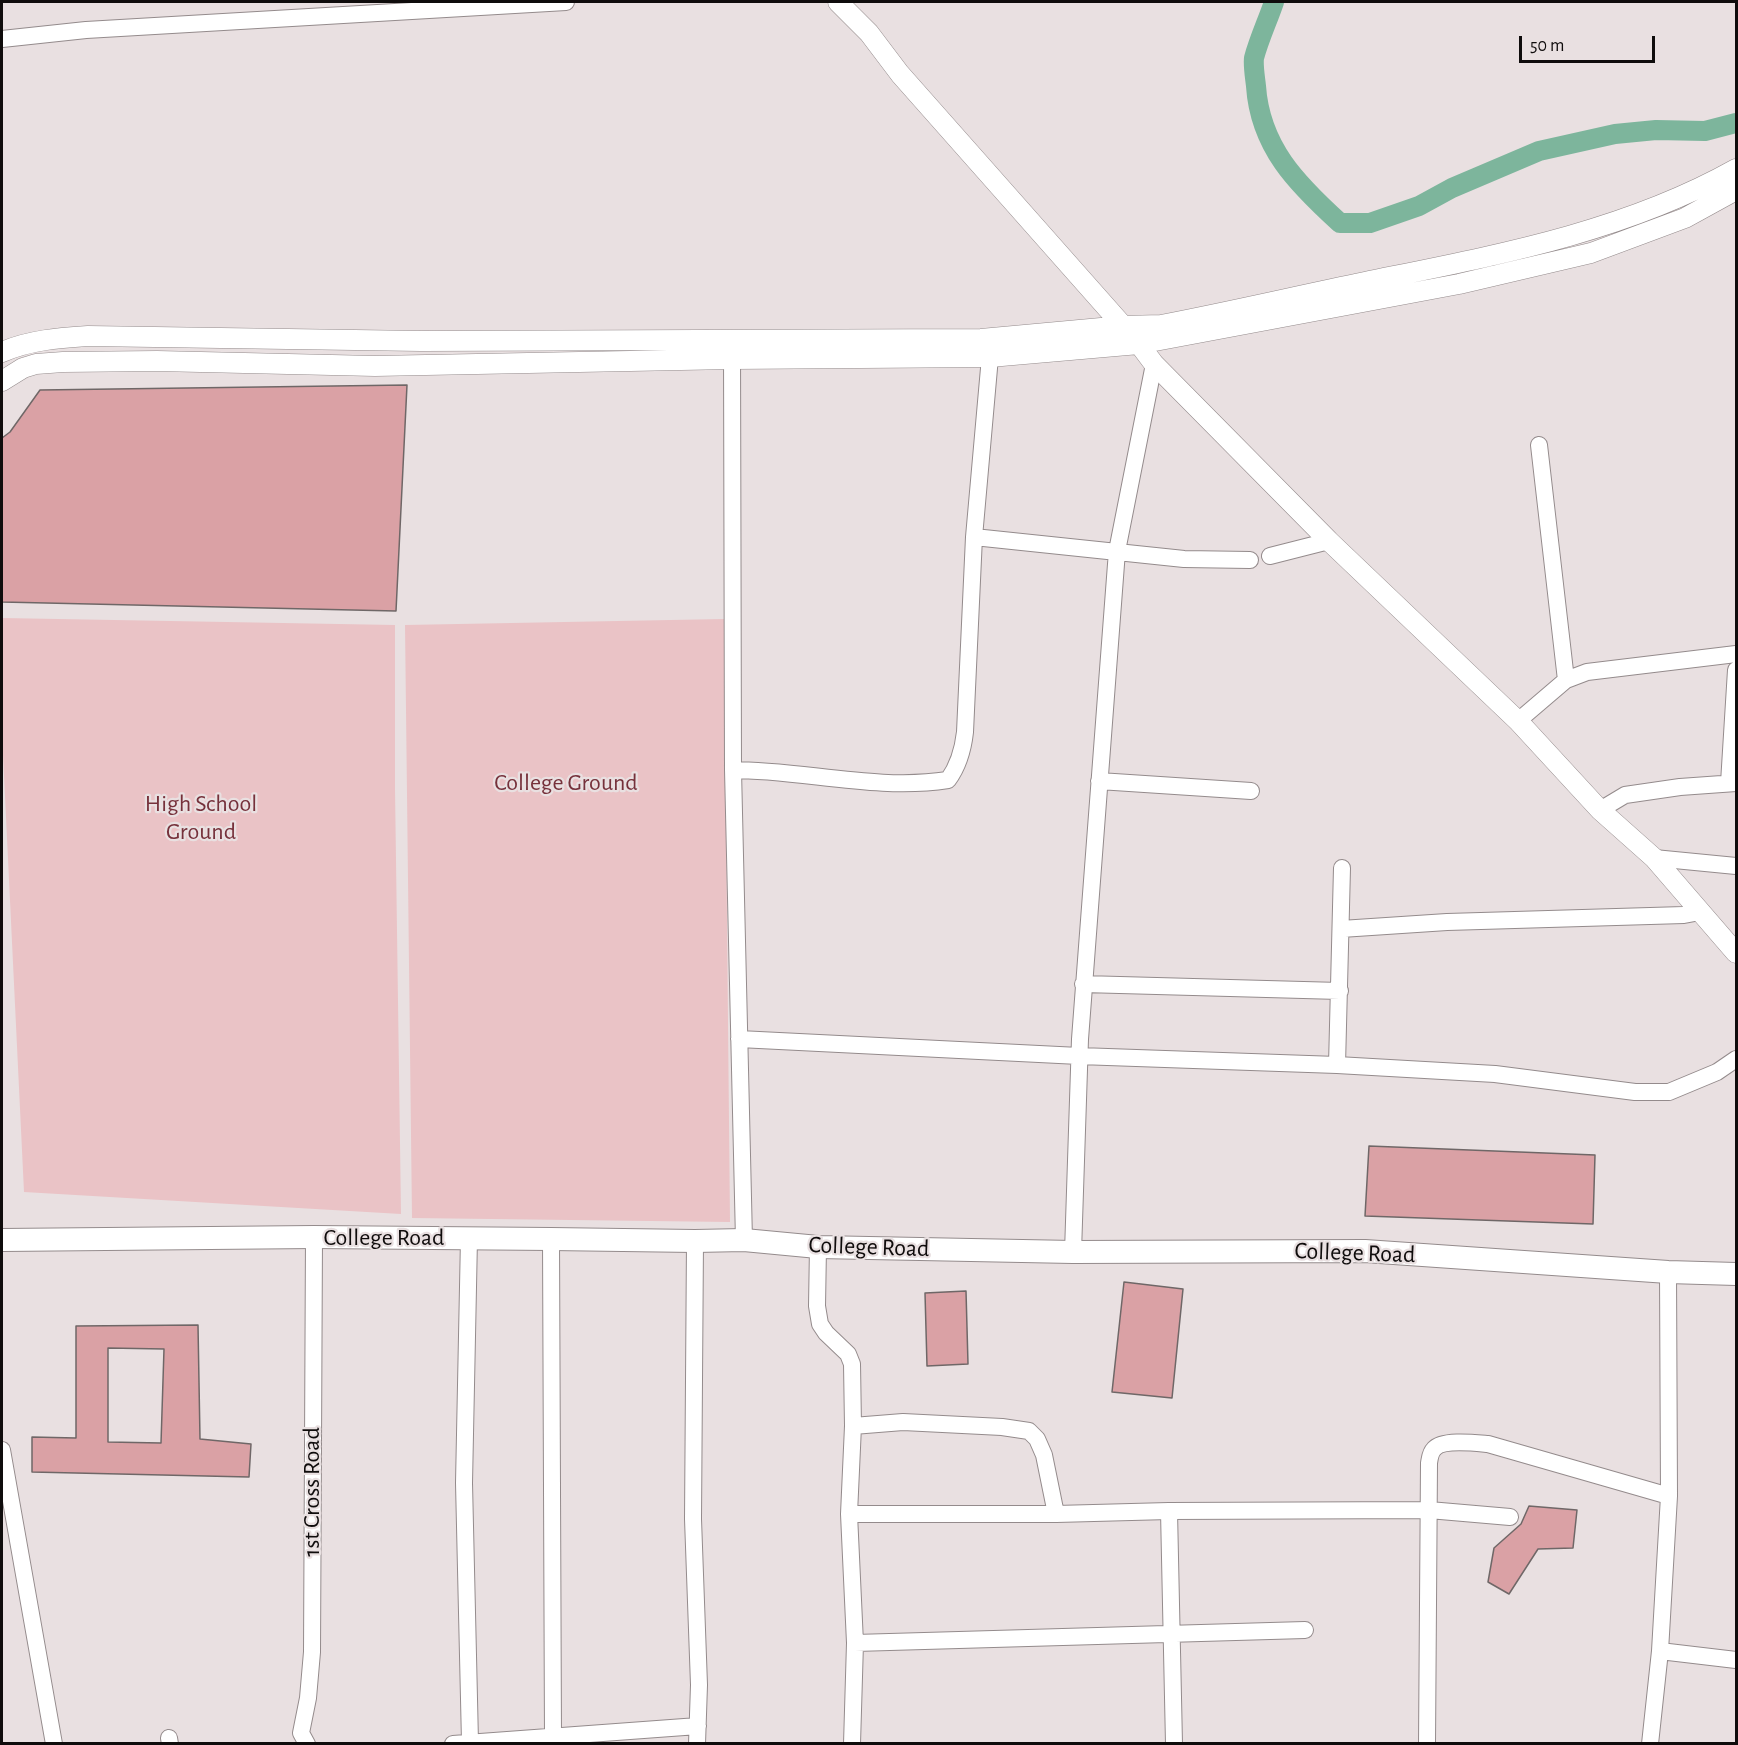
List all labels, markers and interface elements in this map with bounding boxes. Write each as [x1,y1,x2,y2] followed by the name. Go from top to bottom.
[1522,24,1658,62] scale bar
[1530,37,1564,55] text: 50 m
[494,769,638,797] park label: College Ground
[145,790,257,846] park label: High School Ground
[324,1224,444,1252] street label: College Road
[808,1230,930,1264] street label: College Road
[1294,1236,1416,1270] street label: College Road
[298,1427,326,1557] street label: 1st Cross Road

